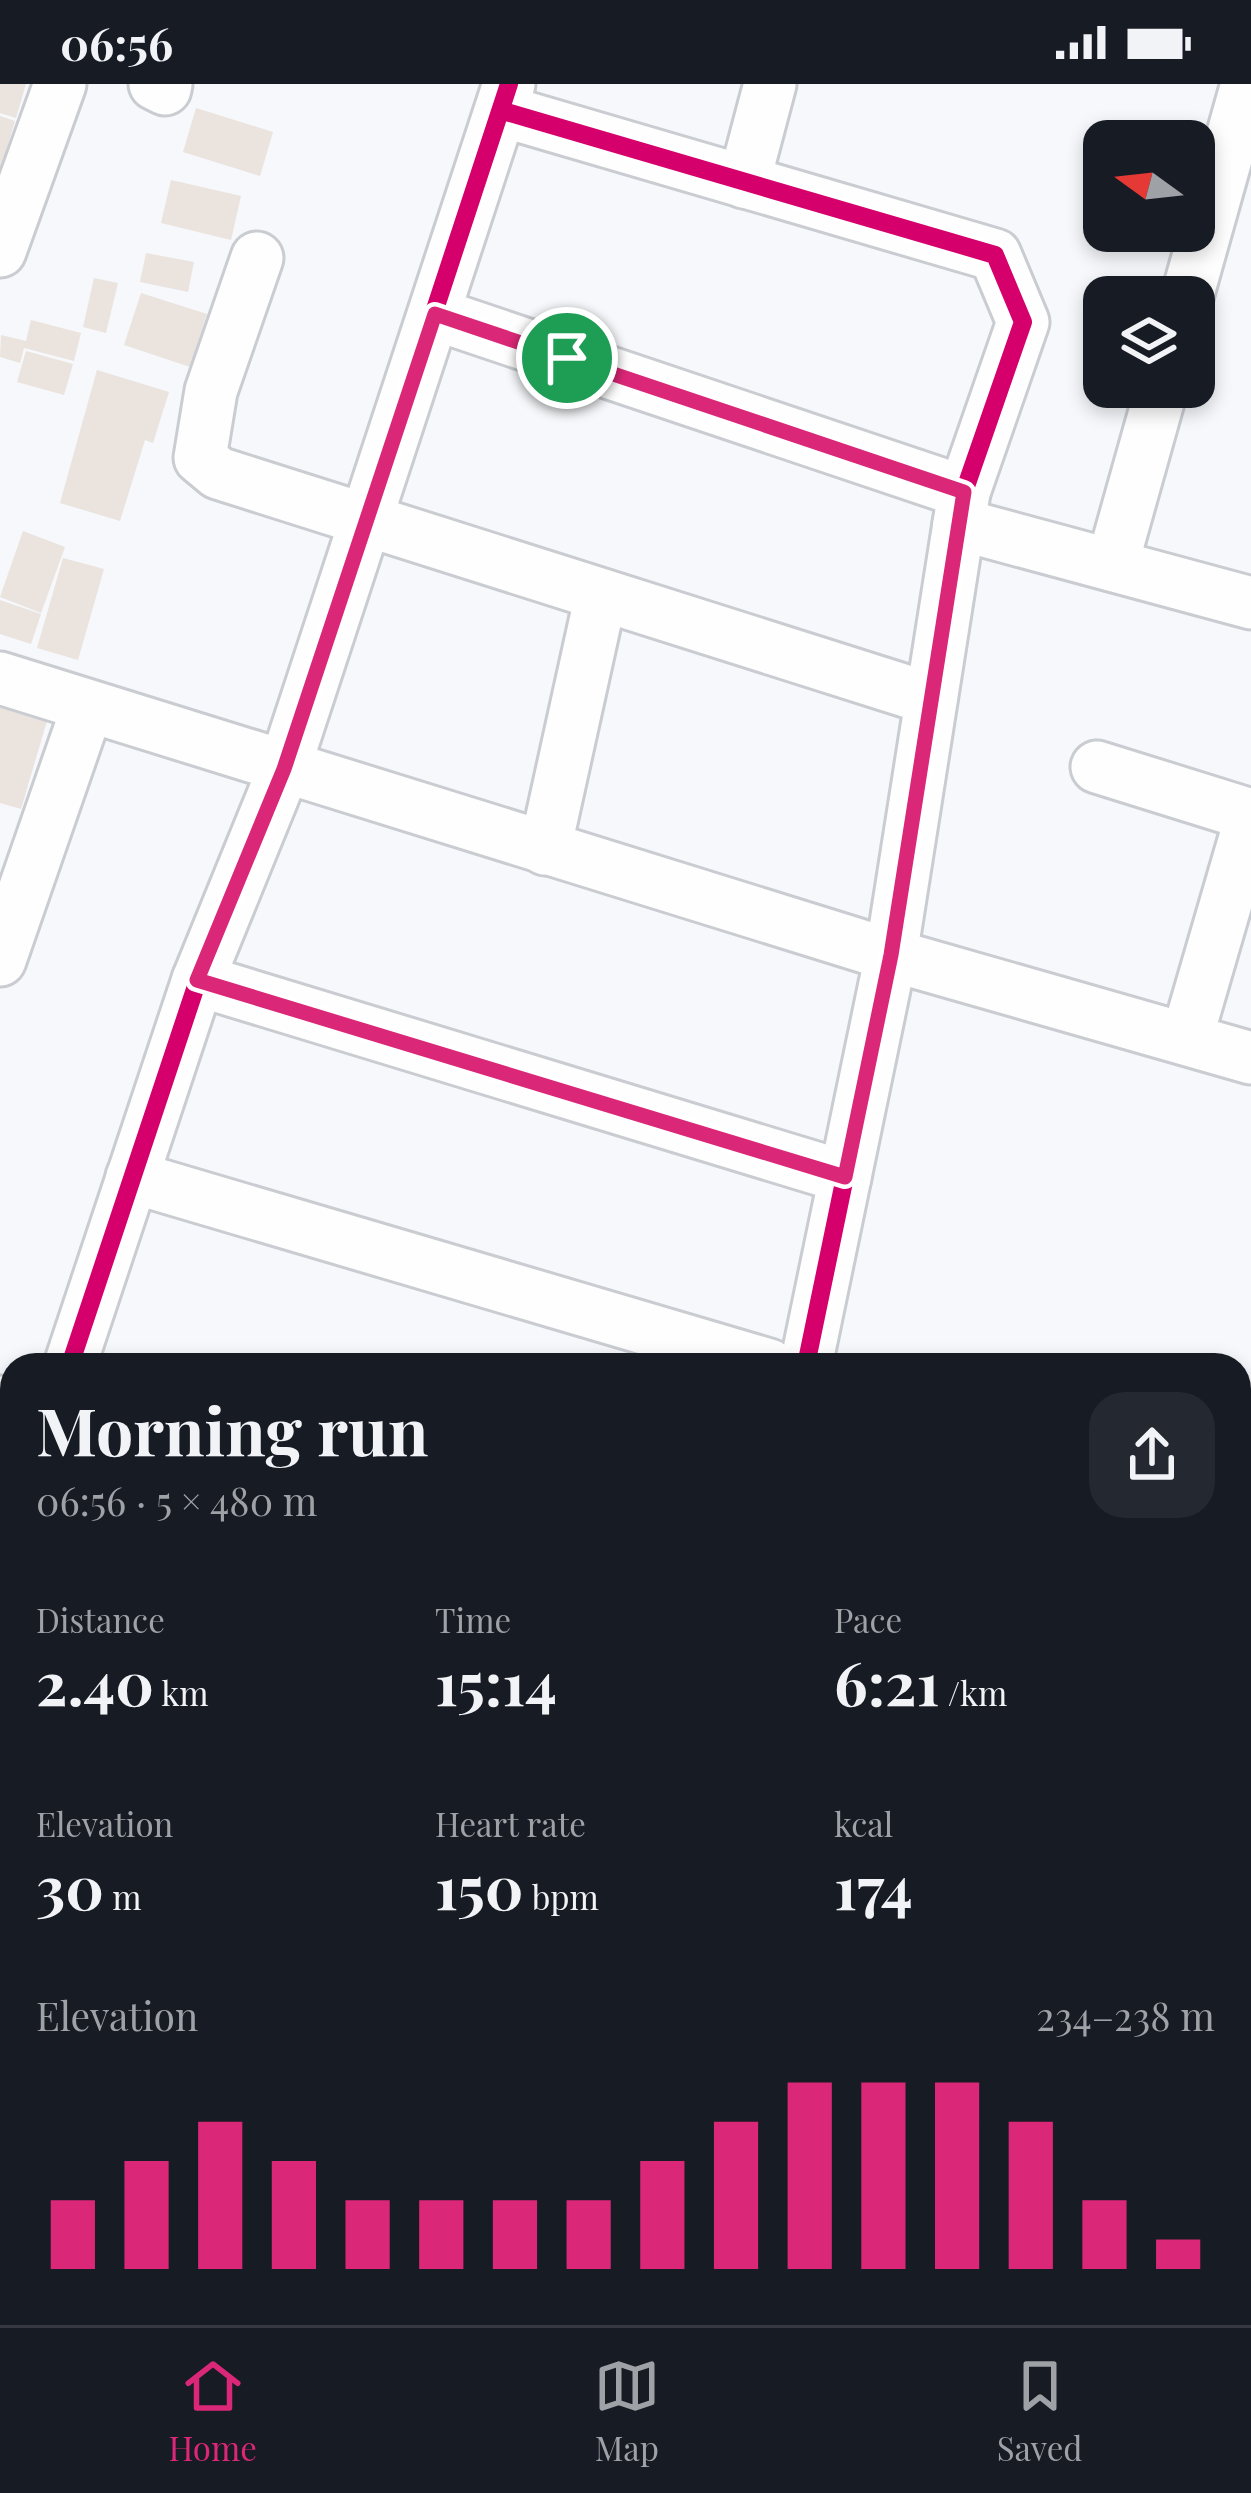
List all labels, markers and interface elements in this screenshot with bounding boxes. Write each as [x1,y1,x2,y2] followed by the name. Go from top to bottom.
[60,12,173,72] text: 06:56
[1083,120,1215,252] north arrow
[1083,120,1215,408] map controls
[1083,276,1215,408] button: layers
[516,307,618,409] pin
[534,325,600,391] icon: arrive
[36,1385,429,1473] text: Morning run
[1089,1392,1215,1518] button: share
[36,1474,317,1526] text: 06:56 · 5 × 480 m
[36,1597,165,1641] text: Distance
[435,1597,511,1641] text: Time
[834,1597,902,1641] text: Pace
[36,1641,154,1721] text: 2.40
[435,1641,557,1721] text: 15:14
[834,1641,939,1721] text: 6:21
[154,1670,209,1714] text: km
[939,1670,1007,1714] text: /km
[36,1801,173,1845] text: Elevation
[435,1801,586,1845] text: Heart rate
[834,1801,893,1845] text: kcal
[36,1845,104,1925] text: 30
[435,1845,524,1925] text: 150
[834,1845,913,1925] text: 174
[104,1874,142,1918] text: m
[524,1874,599,1918] text: bpm
[36,1989,198,2041] text: Elevation
[1036,1989,1215,2041] text: 234–238 m
[168,2353,257,2469] tab: Home
[594,2353,660,2469] tab: Map
[997,2353,1083,2469] tab: Saved

